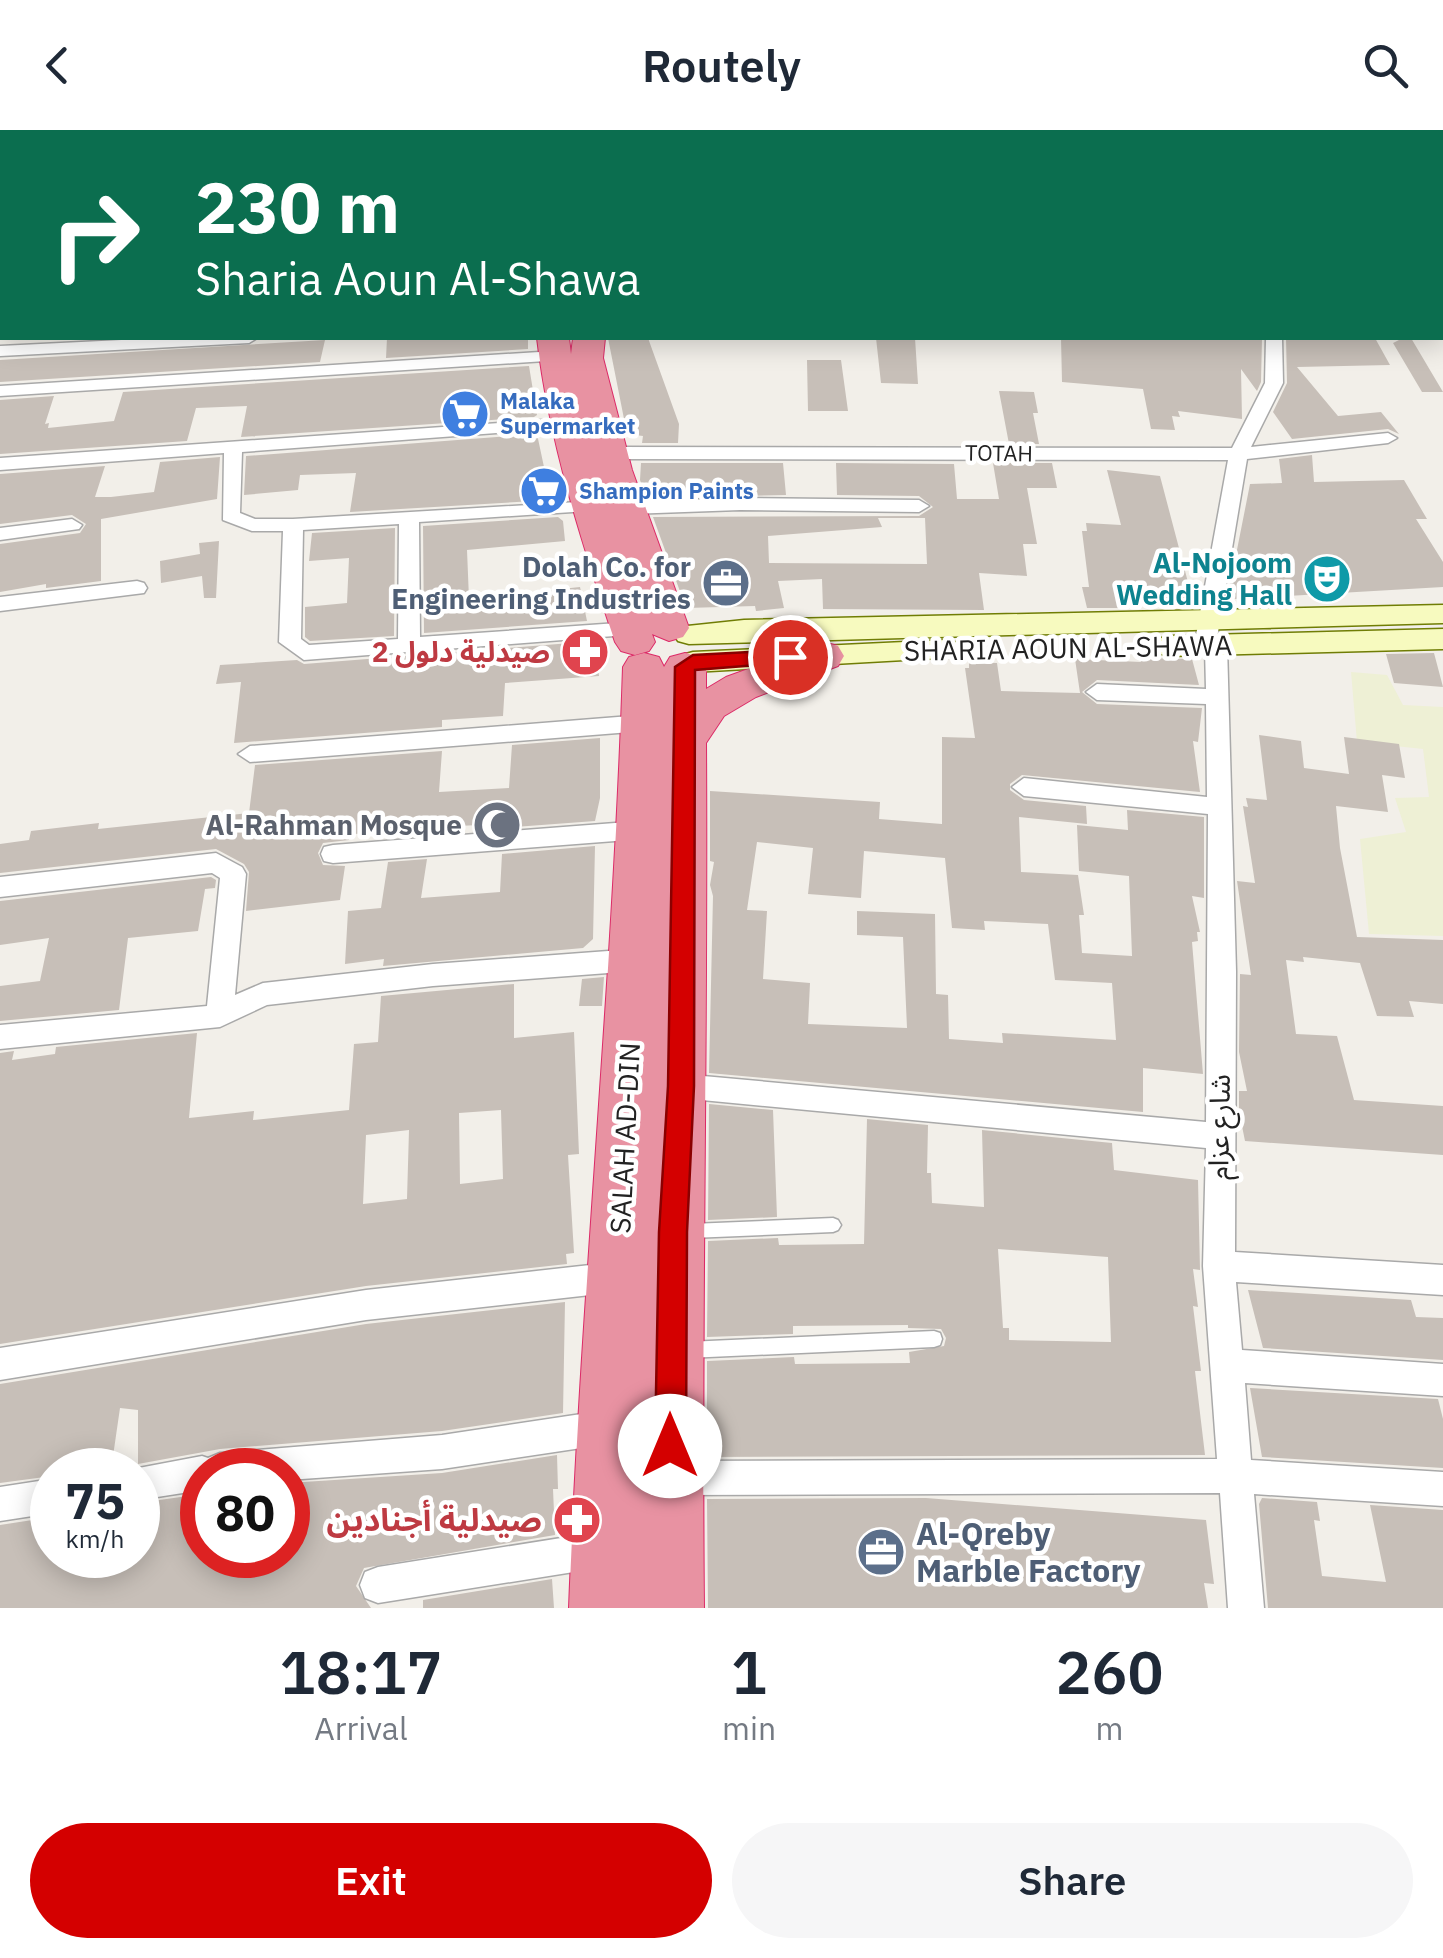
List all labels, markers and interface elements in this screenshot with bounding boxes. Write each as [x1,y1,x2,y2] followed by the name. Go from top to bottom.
[642,36,801,94] text: Routely
[30,38,85,93] icon: back
[1358,38,1413,93] icon: search
[195,161,400,252] text: 230 m
[30,170,160,300] icon: right
[195,249,640,307] text: Sharia Aoun Al-Shawa
[500,386,635,440] place label: Malaka Supermarket
[439,388,491,440] supermarket icon: Malaka Supermarket
[965,437,1033,468] street label: TOTAH
[518,465,570,517] supermarket icon: Shampion Paints
[579,476,754,505] place label: Shampion Paints
[1116,544,1292,613] place label: Al-Nojoom Wedding Hall
[391,548,691,617] place label: Dolah Co. for Engineering Industries
[1301,553,1353,605] theatre icon: Al-Nojoom Wedding Hall
[700,557,752,609] office icon: Dolah Co. for Engineering Industries
[748,615,833,700] pin
[559,626,611,678] pharmacy icon: صيدلية دلول 2
[903,626,1233,669] street label: SHARIA AOUN AL-SHAWA
[763,630,818,685] icon: arrive
[372,633,550,670] place label: صيدلية دلول 2
[471,799,523,851] mosque icon: Al-Rahman Mosque
[206,806,462,843] place label: Al-Rahman Mosque
[601,1042,648,1234] street label: SALAH AD-DIN
[1199,1074,1241,1180] street label: شارع عزام
[618,1394,722,1498] position arrow
[180,1448,310,1578] speed limit sign: 80
[65,1468,125,1533] text: 75
[551,1494,603,1546] pharmacy icon: صيدلية أجنادين
[326,1498,542,1540] place label: صيدلية أجنادين
[916,1512,1141,1591] place label: Al-Qreby Marble Factory
[66,1522,124,1555] text: km/h
[855,1526,907,1578] office icon: Al-Qreby Marble Factory
[279,1632,443,1711] text: 18:17
[731,1632,767,1711] text: 1
[1056,1632,1164,1711] text: 260
[314,1707,408,1749] text: Arrival
[722,1707,776,1749] text: min
[1096,1707,1124,1749] text: m
[30,1823,712,1938] button: Exit
[732,1823,1413,1938] button: Share

